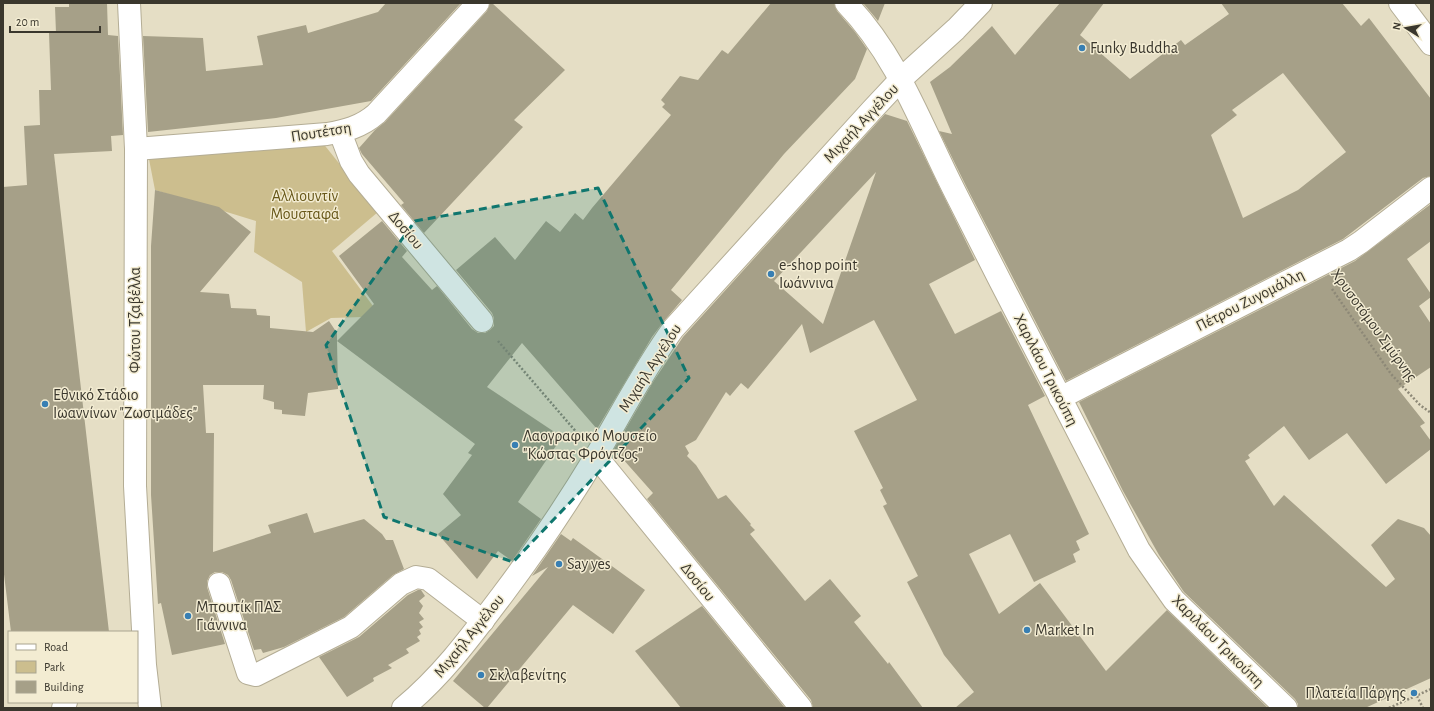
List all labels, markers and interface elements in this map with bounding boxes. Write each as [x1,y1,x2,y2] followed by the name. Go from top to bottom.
[10,8,100,34] scale bar
[1386,8,1426,48] north arrow
[16,16,39,28] text: 20 m
[1391,21,1403,31] text: N
[1090,40,1178,57] place label: Funky Buddha
[1077,43,1087,53] marker: Funky Buddha
[821,80,901,166] street label: Μιχαήλ Αγγέλου
[290,119,352,145] street label: Πουτέτση
[271,188,339,222] park label: Αλλιουντίν Μουσταφά
[386,208,426,252] street label: Δοσίου
[779,257,857,291] place label: e-shop point Ιωάννινα
[1193,266,1307,334] street label: Πέτρου Ζυγομάλλη
[1327,266,1420,385] street label: Χρυσοτόμου Σμύρνης
[127,267,143,373] street label: Φώτου Τζαβέλλα
[766,269,776,279] marker: e-shop point Ιωάννινα
[1011,311,1081,429] street label: Χαριλάου Τρικούπη
[616,321,684,415] street label: Μιχαήλ Αγγέλου
[53,387,197,422] place label: Εθνικό Στάδιο Ιωαννίνων "Ζωσιμάδες"
[40,399,50,409] marker: Εθνικό Στάδιο Ιωαννίνων "Ζωσιμάδες"
[523,428,657,463] place label: Λαογραφικό Μουσείο "Κώστας Φρόντζος"
[510,440,520,450] marker: Λαογραφικό Μουσείο "Κώστας Φρόντζος"
[567,556,611,573] place label: Say yes
[554,559,564,569] marker: Say yes
[678,560,718,604] street label: Δοσίου
[431,592,507,680] street label: Μιχαήλ Αγγέλου
[1169,592,1267,690] street label: Χαριλάου Τρικούπη
[196,599,281,633] place label: Μπουτίκ ΠΑΣ Γιάννινα
[183,611,193,621] marker: Μπουτίκ ΠΑΣ Γιάννινα
[1035,622,1094,638] place label: Market In
[1022,625,1032,635] marker: Market In
[8,631,138,703] legend
[44,641,68,653] text: Road
[44,661,65,673] text: Park
[489,667,567,684] place label: Σκλαβενίτης
[476,670,486,680] marker: Σκλαβενίτης
[44,681,84,693] text: Building
[1305,685,1406,702] place label: Πλατεία Πάργης
[1409,688,1419,698] marker: Πλατεία Πάργης

